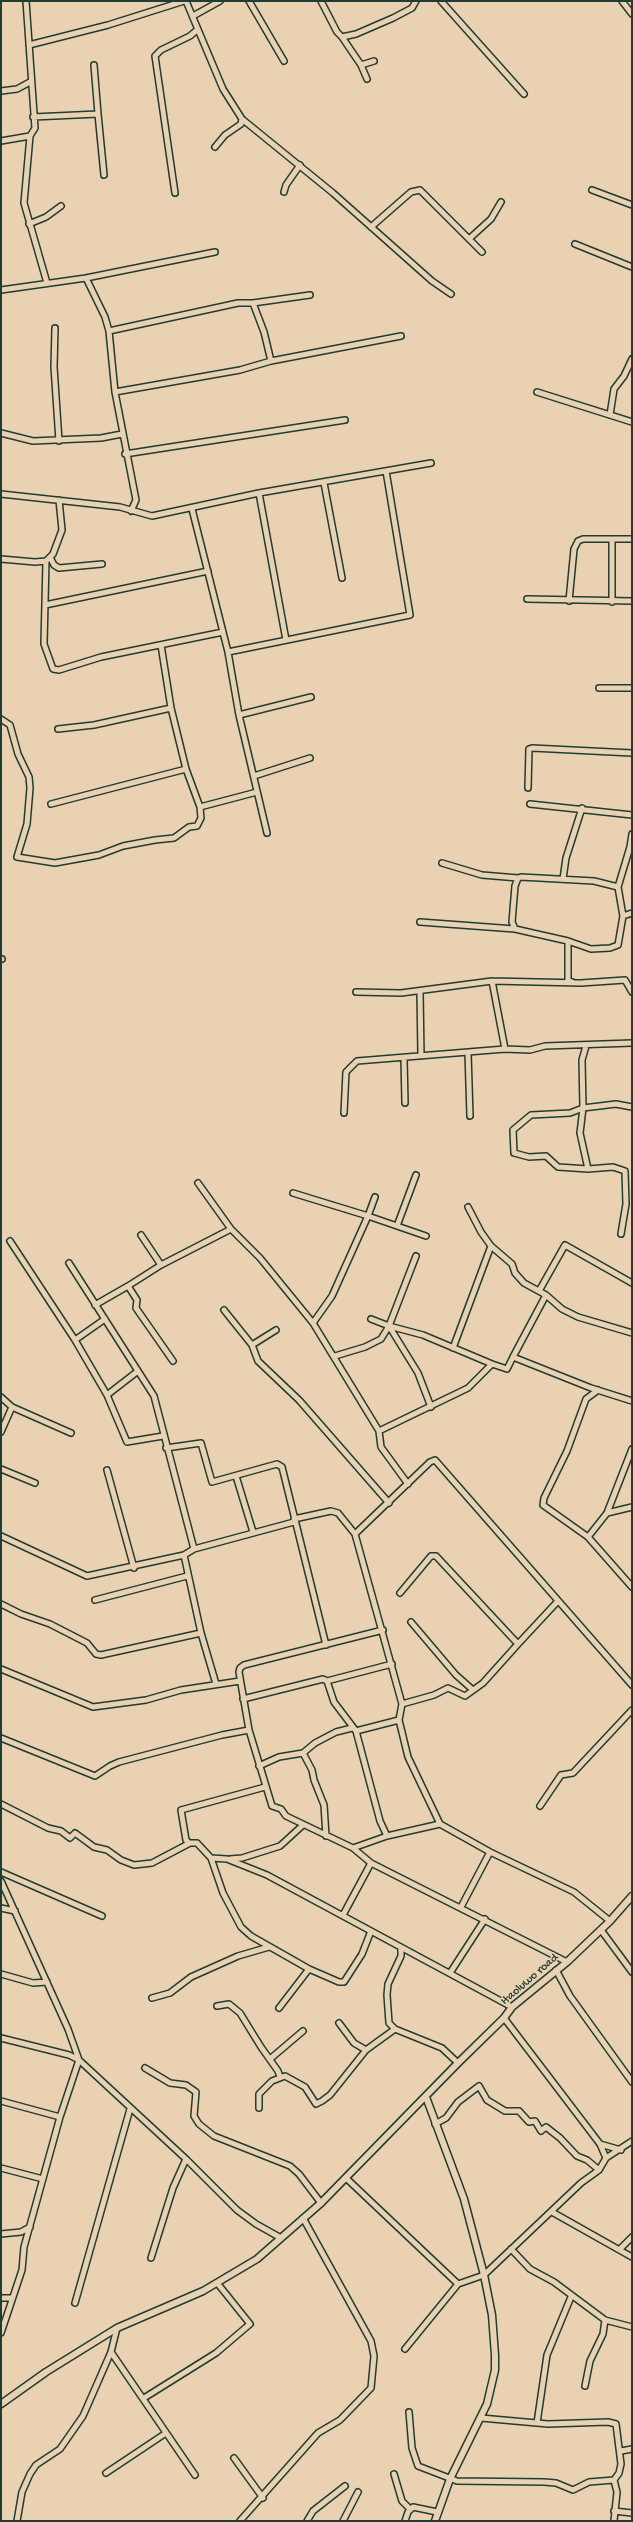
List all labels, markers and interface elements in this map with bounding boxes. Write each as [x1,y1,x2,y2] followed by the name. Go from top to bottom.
[498,1951,562,2009] street label: Itaoluwo road

